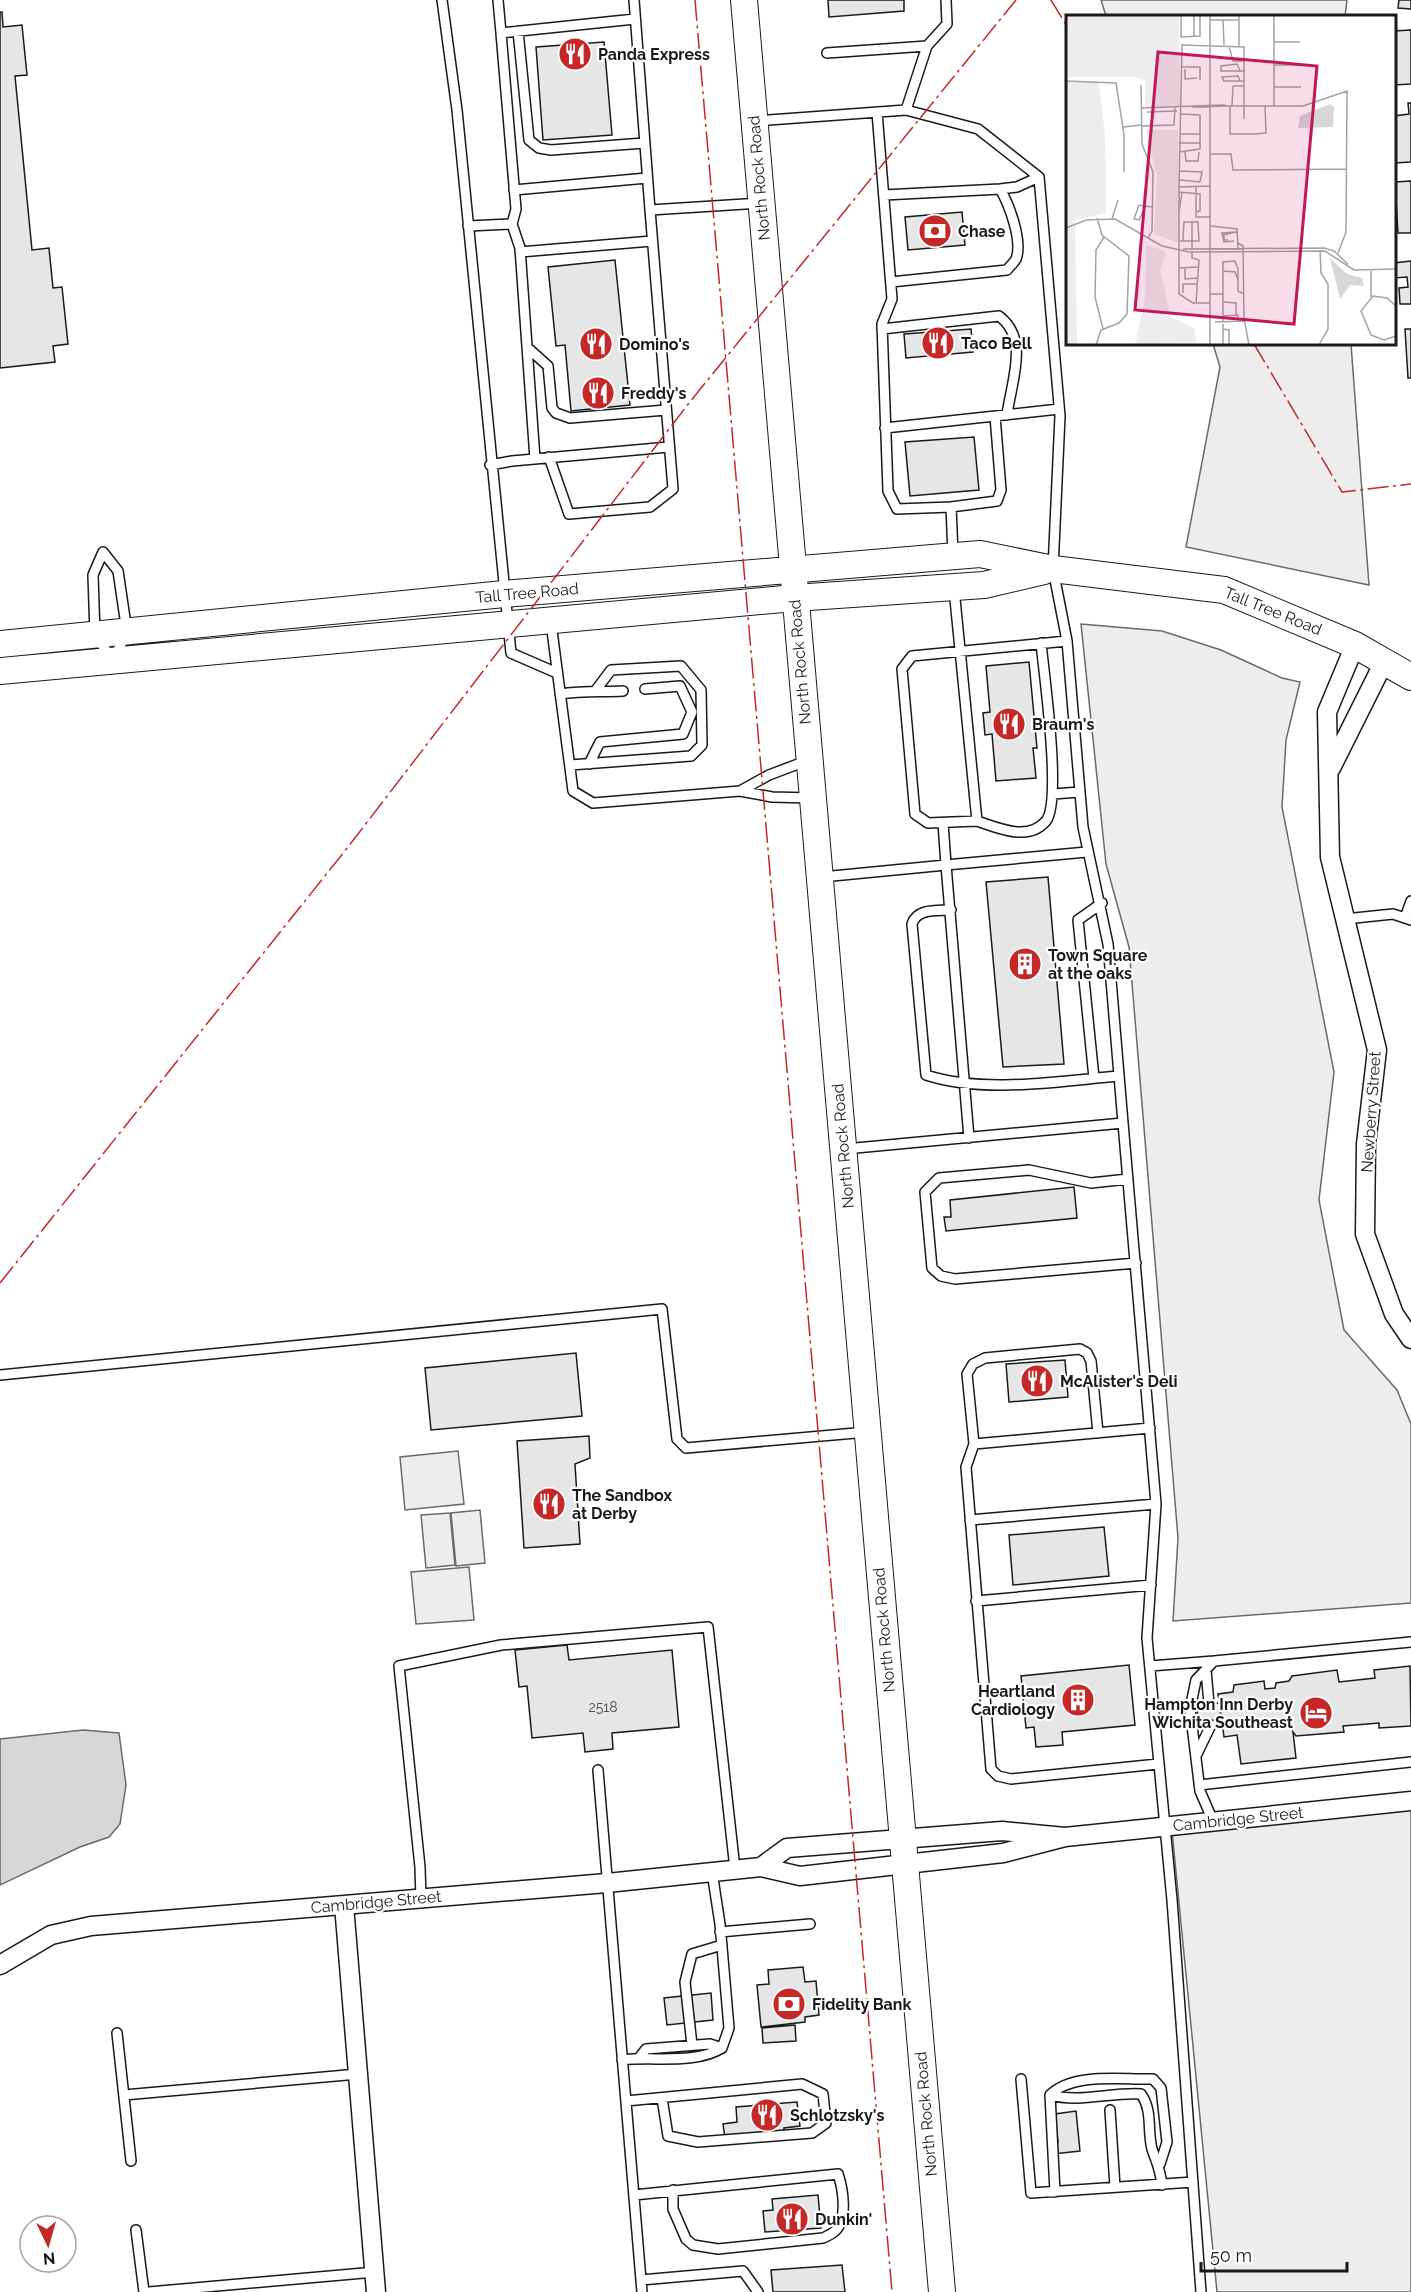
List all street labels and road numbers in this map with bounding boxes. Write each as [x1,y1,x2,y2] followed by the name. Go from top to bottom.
[744,115,774,241] street label: North Rock Road
[475,579,579,607] street label: Tall Tree Road
[1221,583,1325,639] street label: Tall Tree Road
[785,599,815,725] street label: North Rock Road
[1357,1050,1385,1173] street label: Newberry Street
[828,1083,858,1209] street label: North Rock Road
[869,1567,899,1693] street label: North Rock Road
[1172,1803,1305,1835] street label: Cambridge Street
[310,1887,443,1917] street label: Cambridge Street
[911,2051,941,2177] street label: North Rock Road

